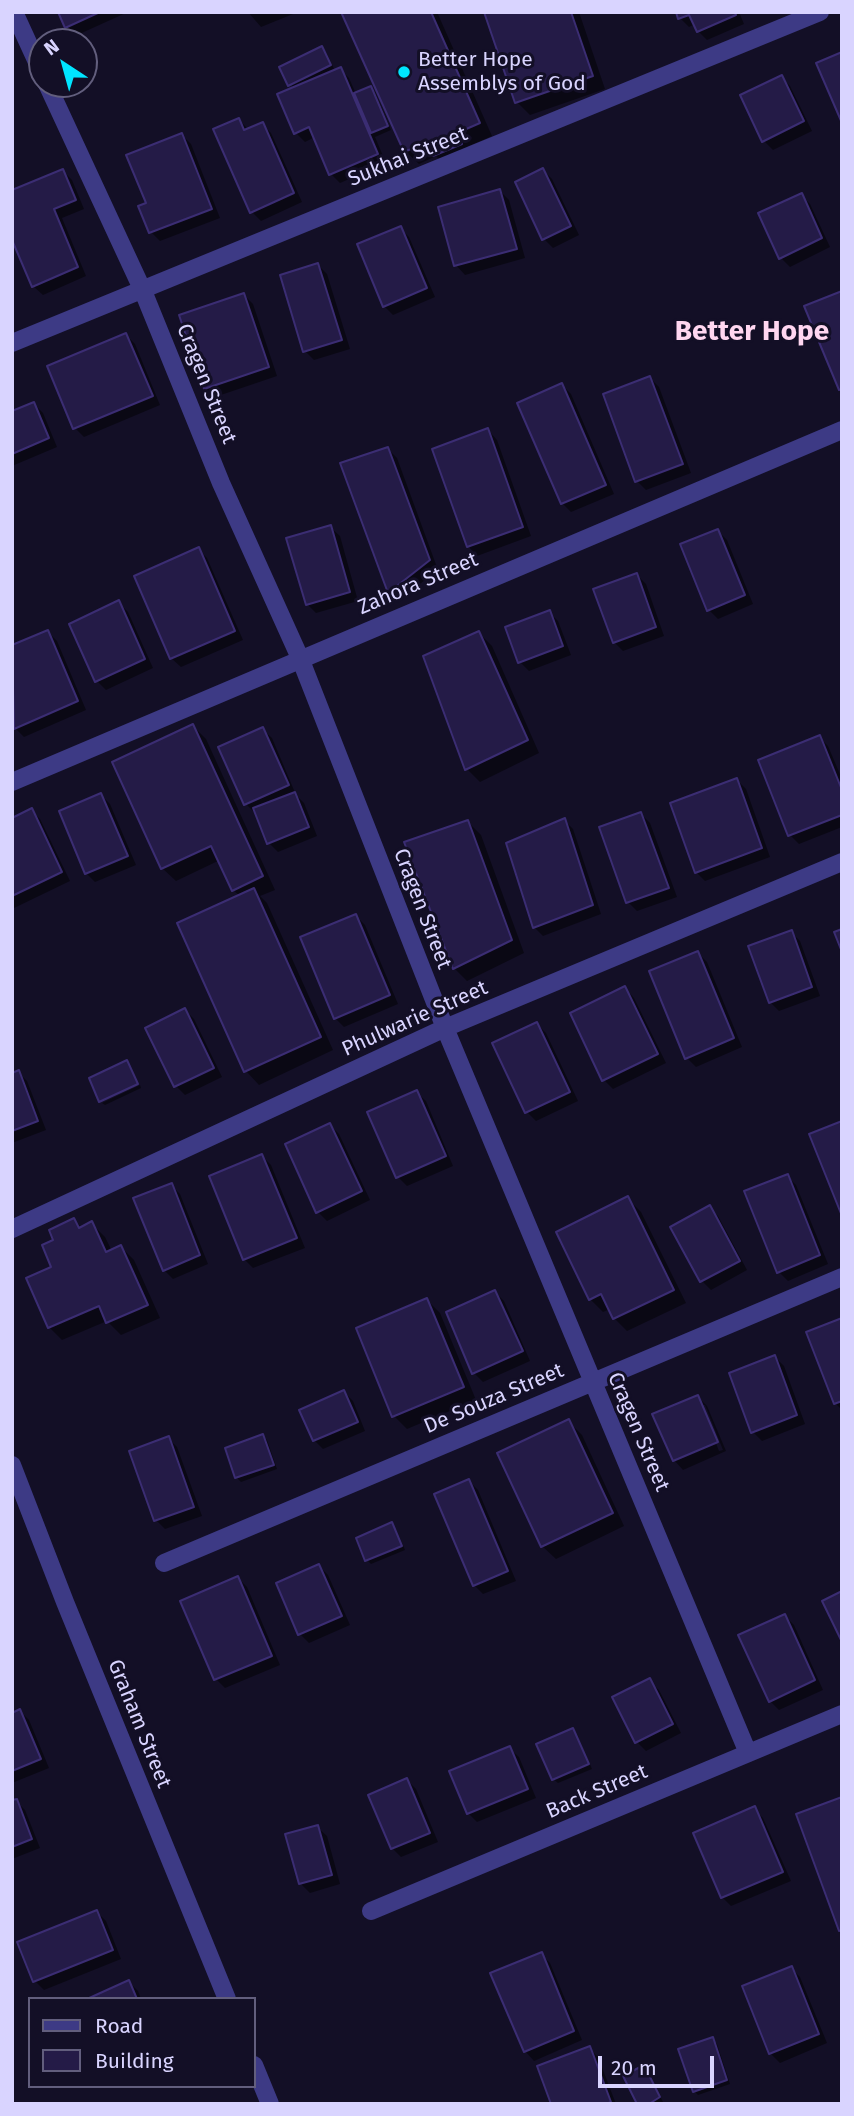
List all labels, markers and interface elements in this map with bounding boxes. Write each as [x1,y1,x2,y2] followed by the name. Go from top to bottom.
[28,28,98,98] north arrow
[40,34,63,60] text: N
[418,47,586,97] place label: Better Hope Assemblys of God
[396,64,412,80] marker: Better Hope Assemblys of God
[345,122,471,192] street label: Sukhai Street
[675,315,829,349] district label: Better Hope
[171,320,241,448] street label: Cragen Street
[354,547,482,621] street label: Zahora Street
[387,845,457,973] street label: Cragen Street
[338,976,492,1062] street label: Phulwarie Street
[420,1358,568,1440] street label: De Souza Street
[602,1369,674,1495] street label: Cragen Street
[102,1656,176,1792] street label: Graham Street
[543,1759,651,1825] street label: Back Street
[28,1997,256,2088] legend
[95,2013,143,2039] text: Road
[602,2042,718,2086] scale bar
[95,2048,174,2074] text: Building
[611,2055,657,2081] text: 20 m

